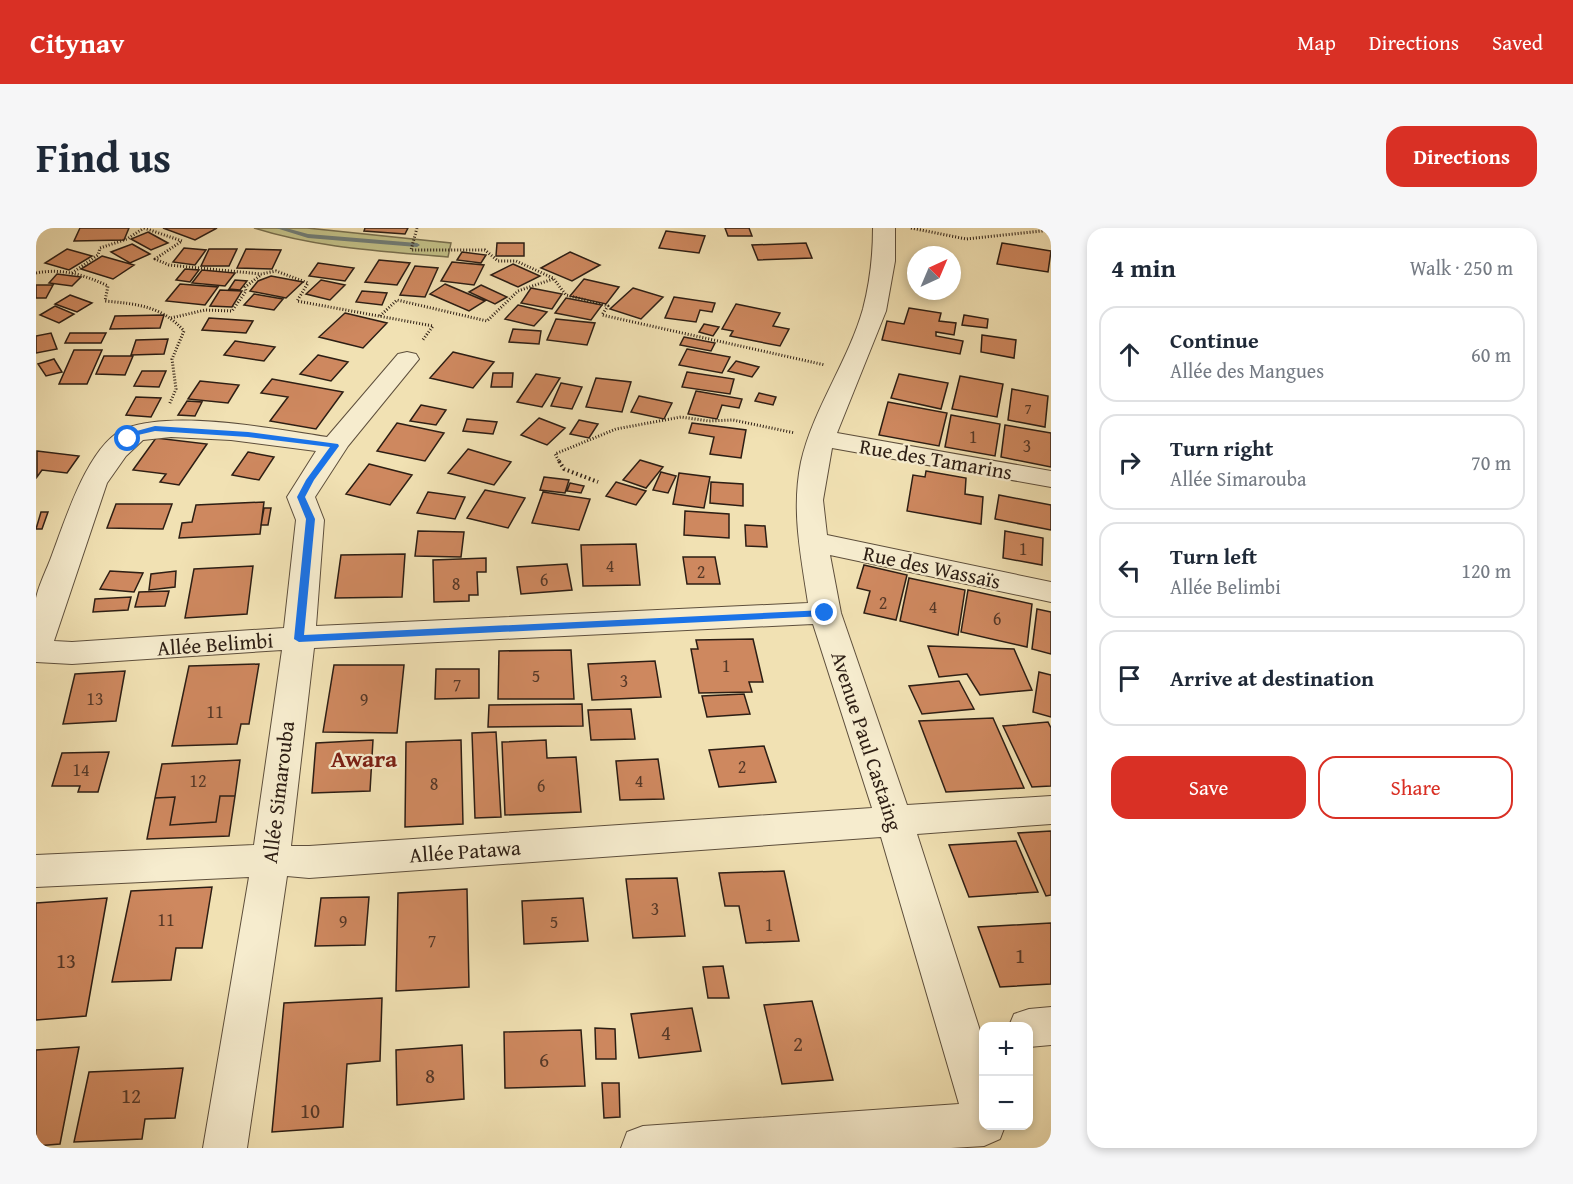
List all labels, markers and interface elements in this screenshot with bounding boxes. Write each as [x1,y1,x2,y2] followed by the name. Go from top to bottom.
[30,22,124,63] text: Citynav
[1297,27,1336,58] text: Map
[1369,27,1459,58] text: Directions
[1492,27,1543,58] text: Saved
[36,126,171,187] text: Find us
[1386,126,1537,187] button: Directions
[907,246,961,300] north arrow
[1111,248,1176,287] text: 4 min
[1410,253,1513,282] text: Walk · 250 m
[1170,324,1259,356] text: Continue
[1113,338,1146,371] icon: ahead
[1471,340,1511,369] text: 60 m
[1170,356,1324,385] text: Allée des Mangues
[1024,398,1032,419] house number: 7
[969,423,977,450] house number: 1
[114,425,140,451] route start
[857,430,1015,488] street label: Rue des Tamarins
[1023,432,1031,459] house number: 3
[1170,432,1273,464] text: Turn right
[1113,446,1146,479] icon: right
[1471,448,1511,477] text: 70 m
[1170,464,1306,493] text: Allée Simarouba
[1019,535,1027,562] house number: 1
[860,537,1004,597] street label: Rue des Wassaïs
[1170,540,1257,572] text: Turn left
[606,552,614,579] house number: 4
[1113,554,1146,587] icon: left
[1461,556,1511,585] text: 120 m
[697,558,705,585] house number: 2
[540,566,548,593] house number: 6
[452,570,460,597] house number: 8
[1170,572,1281,601] text: Allée Belimbi
[879,589,887,616] house number: 2
[929,593,937,620] house number: 4
[811,599,837,625] route end
[993,605,1001,632] house number: 6
[156,624,274,664] street label: Allée Belimbi
[823,647,911,835] street label: Avenue Paul Castaing
[722,652,730,679] house number: 1
[532,662,540,689] house number: 5
[1113,662,1146,695] icon: arrive
[1170,662,1374,694] text: Arrive at destination
[620,667,628,694] house number: 3
[453,671,461,698] house number: 7
[86,685,104,712] house number: 13
[360,686,368,713] house number: 9
[206,698,224,725] house number: 11
[254,719,302,865] street label: Allée Simarouba
[331,741,398,776] district label: Awara
[738,753,746,780] house number: 2
[72,756,90,783] house number: 14
[1111,756,1306,819] button: Save
[1318,756,1513,819] button: Share
[189,767,207,794] house number: 12
[635,767,643,794] house number: 4
[430,770,438,797] house number: 8
[537,772,545,799] house number: 6
[408,832,522,870] street label: Allée Patawa
[651,895,659,922] house number: 3
[157,906,175,933] house number: 11
[339,908,347,935] house number: 9
[550,908,558,935] house number: 5
[765,911,773,938] house number: 1
[428,927,436,954] house number: 7
[1015,940,1025,971] house number: 1
[56,945,76,976] house number: 13
[661,1017,671,1048] house number: 4
[979,1022,1033,1130] map controls
[979,1022,1033,1076] button: +
[793,1028,803,1059] house number: 2
[539,1044,549,1075] house number: 6
[425,1060,435,1091] house number: 8
[979,1076,1033,1130] button: −
[121,1080,141,1111] house number: 12
[300,1095,320,1126] house number: 10

